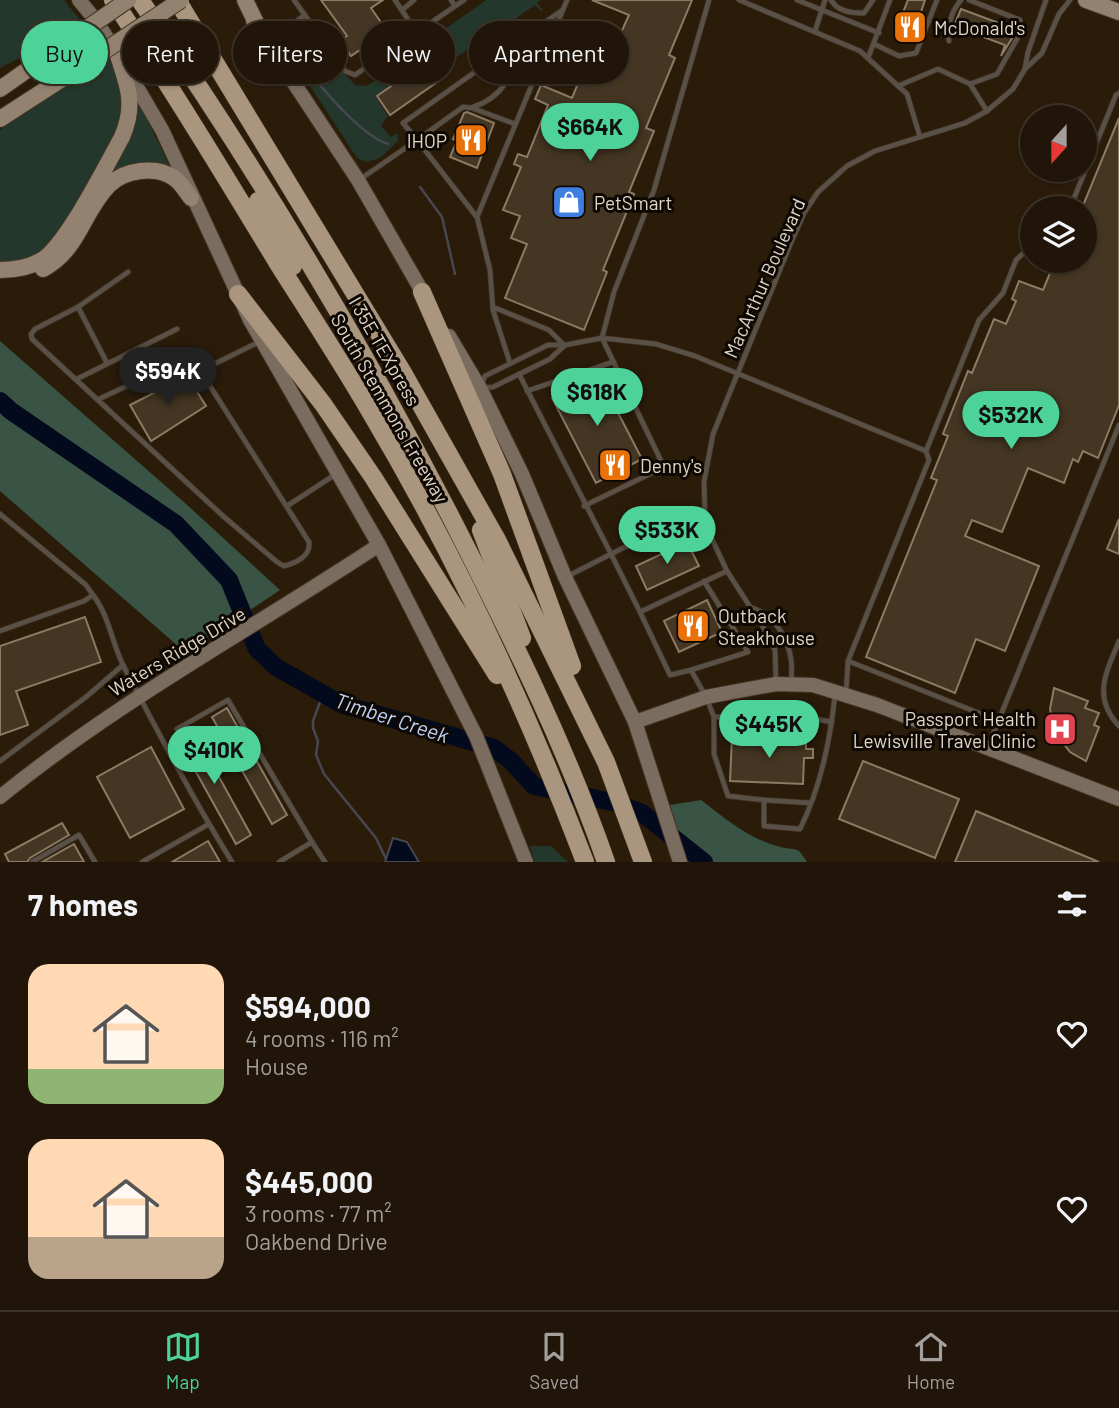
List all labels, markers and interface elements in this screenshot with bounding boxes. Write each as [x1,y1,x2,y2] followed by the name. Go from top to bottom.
[891,8,929,46] restaurant icon: McDonald's
[934,16,1025,39] place label: McDonald's
[21,21,108,84] chip: Buy
[122,21,219,84] chip: Rent
[233,21,347,84] chip: Filters
[361,21,455,84] chip: New
[469,21,629,84] chip: Apartment
[541,104,639,163] pin: $664K
[1020,105,1097,182] north arrow
[1020,105,1097,273] map controls
[557,112,623,140] text: $664K
[452,121,490,159] restaurant icon: IHOP
[407,129,447,152] place label: IHOP
[550,183,588,221] shop icon: PetSmart
[594,191,672,214] place label: PetSmart
[718,195,810,361] street label: MacArthur Boulevard
[1020,196,1097,273] button: layers
[344,292,426,410] street label: I 35E TEXpress
[326,309,454,507] street label: South Stemmons Freeway
[119,348,217,407] pin: $594K
[135,356,201,384] text: $594K
[548,368,646,428] pin: $618K
[567,377,627,405] text: $618K
[962,392,1060,451] pin: $532K
[978,400,1044,428] text: $532K
[596,446,634,484] restaurant icon: Denny's
[640,454,702,477] place label: Denny's
[618,506,716,566] pin: $533K
[635,515,699,543] text: $533K
[105,601,249,701] street label: Waters Ridge Drive
[718,604,815,649] place label: Outback Steakhouse
[674,607,712,645] restaurant icon: Outback Steakhouse
[332,687,453,747] water label: Timber Creek
[720,700,818,760] pin: $445K
[853,707,1036,752] place label: Passport Health Lewisville Travel Clinic
[735,709,803,737] text: $445K
[1041,710,1079,748] hospital icon: Passport Health Lewisville Travel Clinic
[165,726,263,786] pin: $410K
[184,735,244,763] text: $410K
[1053,885,1091,923] icon: filters
[28,886,138,922] text: 7 homes
[245,988,371,1024] text: $594,000
[84,992,168,1076] icon: home
[1053,1015,1091,1053] icon: heart
[245,1024,399,1052] text: 4 rooms · 116 m²
[245,1052,308,1080] text: House
[245,1163,373,1199] text: $445,000
[84,1167,168,1251] icon: home
[1053,1190,1091,1228] icon: heart
[245,1199,392,1227] text: 3 rooms · 77 m²
[245,1227,388,1255] text: Oakbend Drive
[164,1328,202,1393] tab: Map
[529,1328,579,1393] tab: Saved
[907,1328,955,1393] tab: Home

